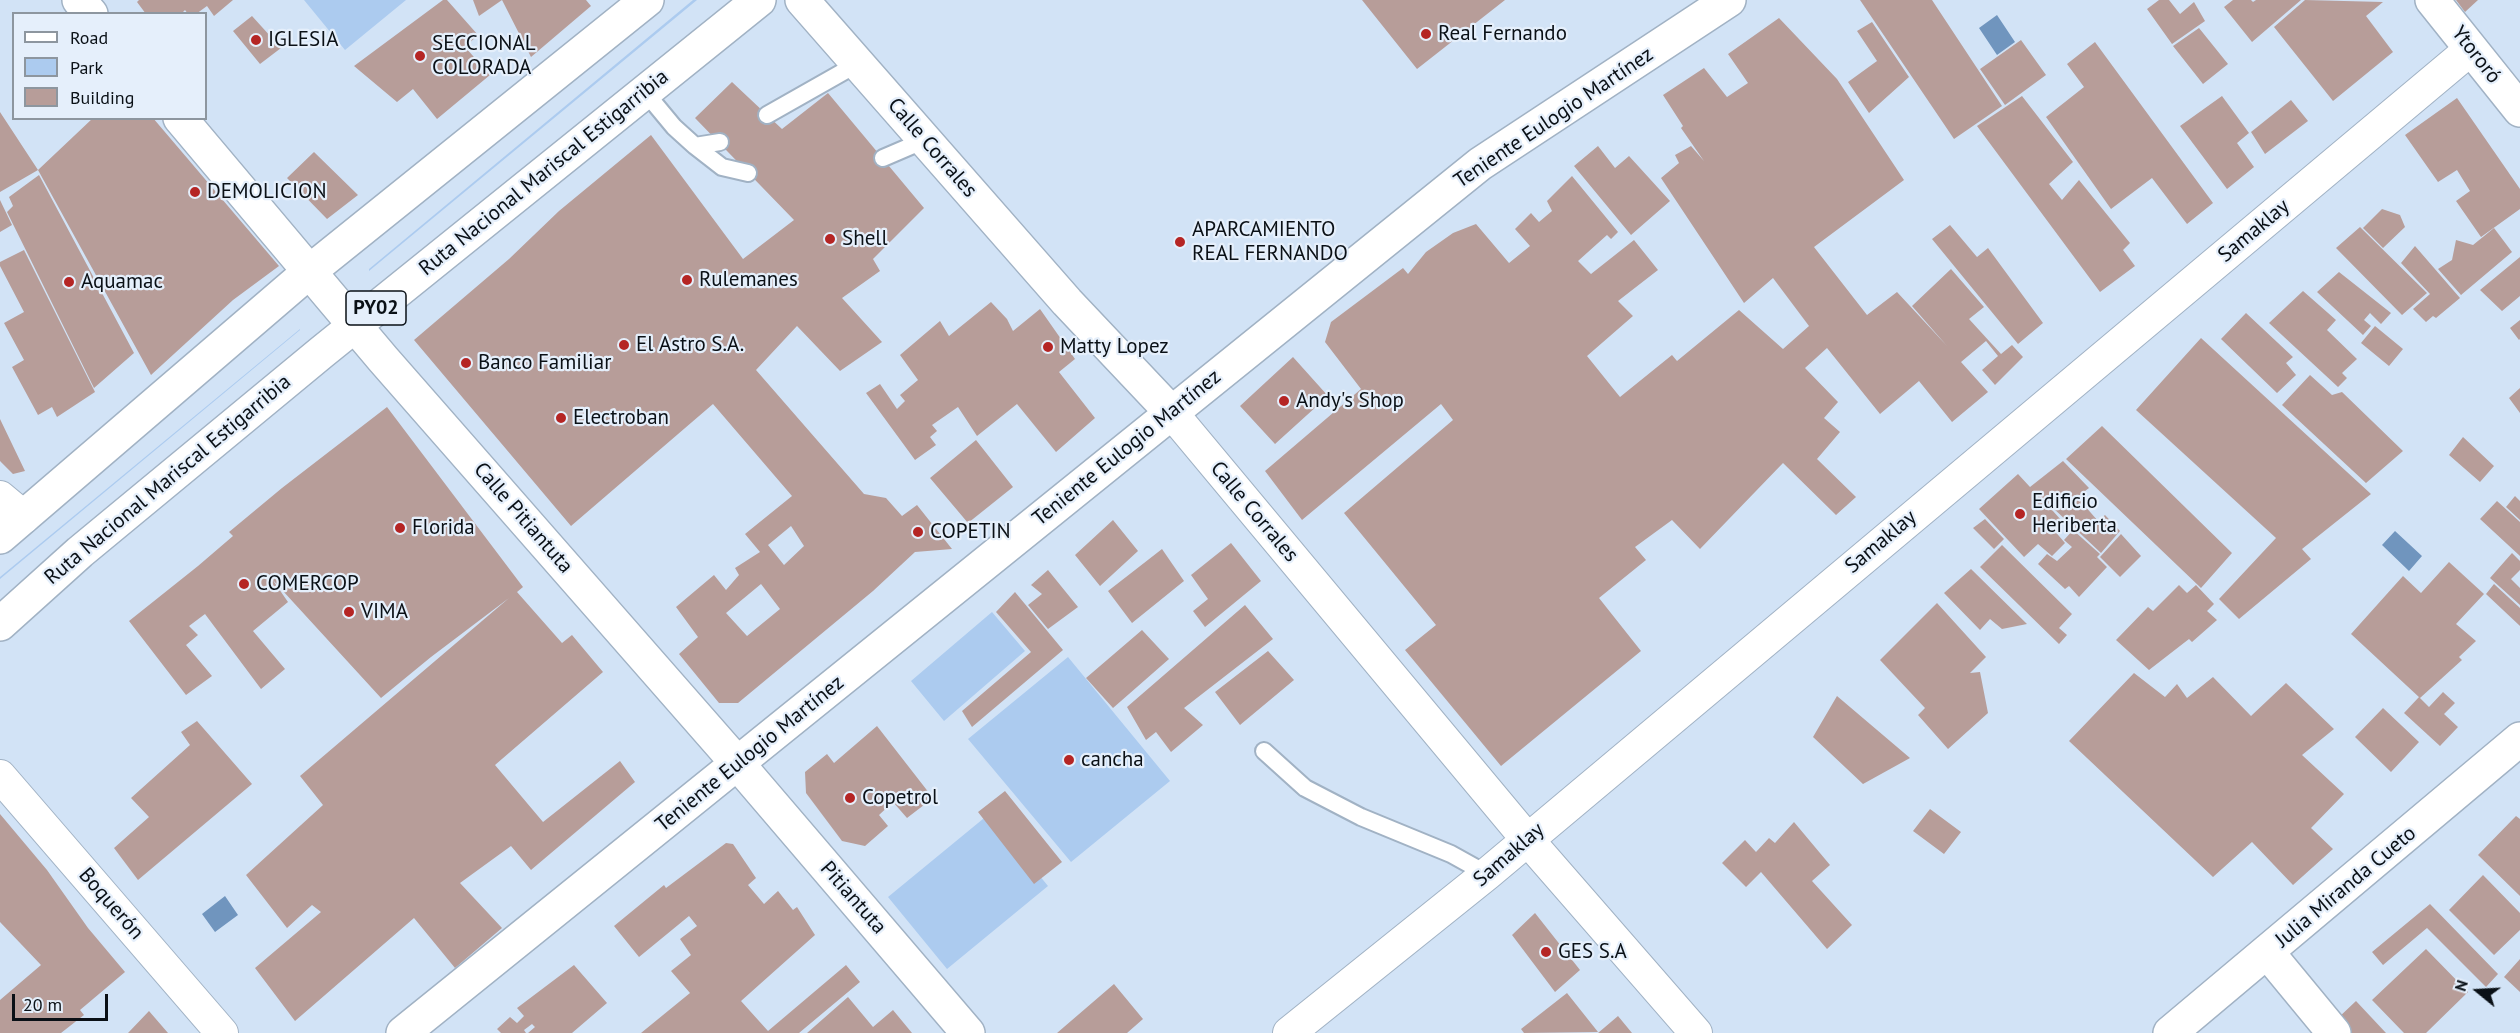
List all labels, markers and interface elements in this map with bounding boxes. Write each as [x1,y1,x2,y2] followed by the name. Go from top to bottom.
[12,12,207,120] legend
[1438,21,1567,47] place label: Real Fernando
[2446,21,2506,89] street label: Ytororó
[70,26,108,49] text: Road
[268,27,339,53] place label: IGLESIA
[1419,27,1433,41] marker: Real Fernando
[432,31,536,81] place label: SECCIONAL COLORADA
[249,33,263,47] marker: IGLESIA
[1450,42,1658,194] street label: Teniente Eulogio Martínez
[413,49,427,63] marker: SECCIONAL COLORADA
[70,56,103,79] text: Park
[414,65,674,281] street label: Ruta Nacional Mariscal Estigarribia
[70,86,134,109] text: Building
[882,93,982,203] street label: Calle Corrales
[207,179,327,205] place label: DEMOLICION
[188,185,202,199] marker: DEMOLICION
[2213,194,2295,268] street label: Samaklay
[1192,217,1348,267] place label: APARCAMIENTO REAL FERNANDO
[842,226,888,252] place label: Shell
[823,232,837,246] marker: Shell
[1173,235,1187,249] marker: APARCAMIENTO REAL FERNANDO
[699,267,798,293] place label: Rulemanes
[81,269,163,295] place label: Aquamac
[680,273,694,287] marker: Rulemanes
[62,275,76,289] marker: Aquamac
[346,291,406,325] road number: PY02
[636,332,744,358] place label: El Astro S.A.
[1060,334,1169,360] place label: Matty Lopez
[617,338,631,352] marker: El Astro S.A.
[1041,340,1055,354] marker: Matty Lopez
[478,350,611,376] place label: Banco Familiar
[459,356,473,370] marker: Banco Familiar
[1028,364,1226,532] street label: Teniente Eulogio Martínez
[40,370,296,590] street label: Ruta Nacional Mariscal Estigarribia
[1296,388,1404,414] place label: Andy's Shop
[1277,394,1291,408] marker: Andy's Shop
[573,405,669,431] place label: Electroban
[554,411,568,425] marker: Electroban
[468,457,578,579] street label: Calle Pitiantuta
[1205,457,1303,567] street label: Calle Corrales
[2032,489,2117,539] place label: Edificio Heriberta
[1840,505,1922,579] street label: Samaklay
[2013,507,2027,521] marker: Edificio Heriberta
[412,515,475,541] place label: Florida
[930,519,1011,545] place label: COPETIN
[393,521,407,535] marker: Florida
[911,525,925,539] marker: COPETIN
[256,571,359,597] place label: COMERCOP
[237,577,251,591] marker: COMERCOP
[361,599,408,625] place label: VIMA
[342,605,356,619] marker: VIMA
[651,670,849,838] street label: Teniente Eulogio Martínez
[1081,747,1144,773] place label: cancha
[1062,753,1076,767] marker: cancha
[862,785,938,811] place label: Copetrol
[843,791,857,805] marker: Copetrol
[1468,817,1550,893] street label: Samaklay
[2271,821,2421,953] street label: Julia Miranda Cueto
[815,857,891,939] street label: Pitiantuta
[73,863,149,945] street label: Boquerón
[1558,939,1627,965] place label: GES S.A
[1539,945,1553,959] marker: GES S.A
[2448,961,2508,1021] north arrow
[2450,977,2472,994] text: N
[15,982,111,1020] scale bar
[23,993,62,1016] text: 20 m

